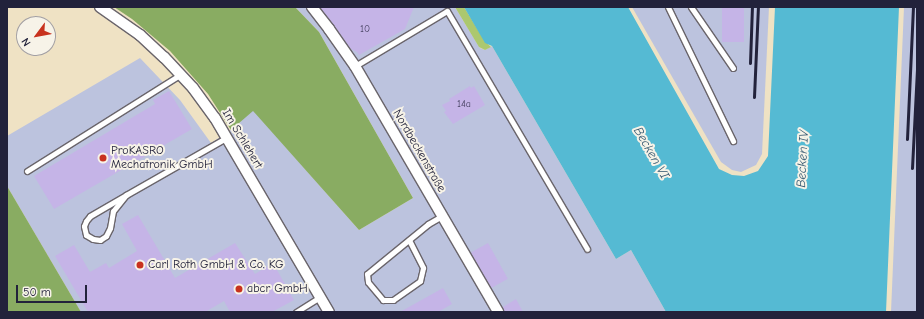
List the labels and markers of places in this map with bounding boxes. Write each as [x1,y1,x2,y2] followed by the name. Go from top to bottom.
[111,144,213,172] place label: ProKASRO Mechatronik GmbH
[98,153,108,163] marker: ProKASRO Mechatronik GmbH
[148,258,284,272] place label: Carl Roth GmbH & Co. KG
[135,260,145,270] marker: Carl Roth GmbH & Co. KG
[247,282,308,296] place label: abcr GmbH
[234,284,244,294] marker: abcr GmbH

